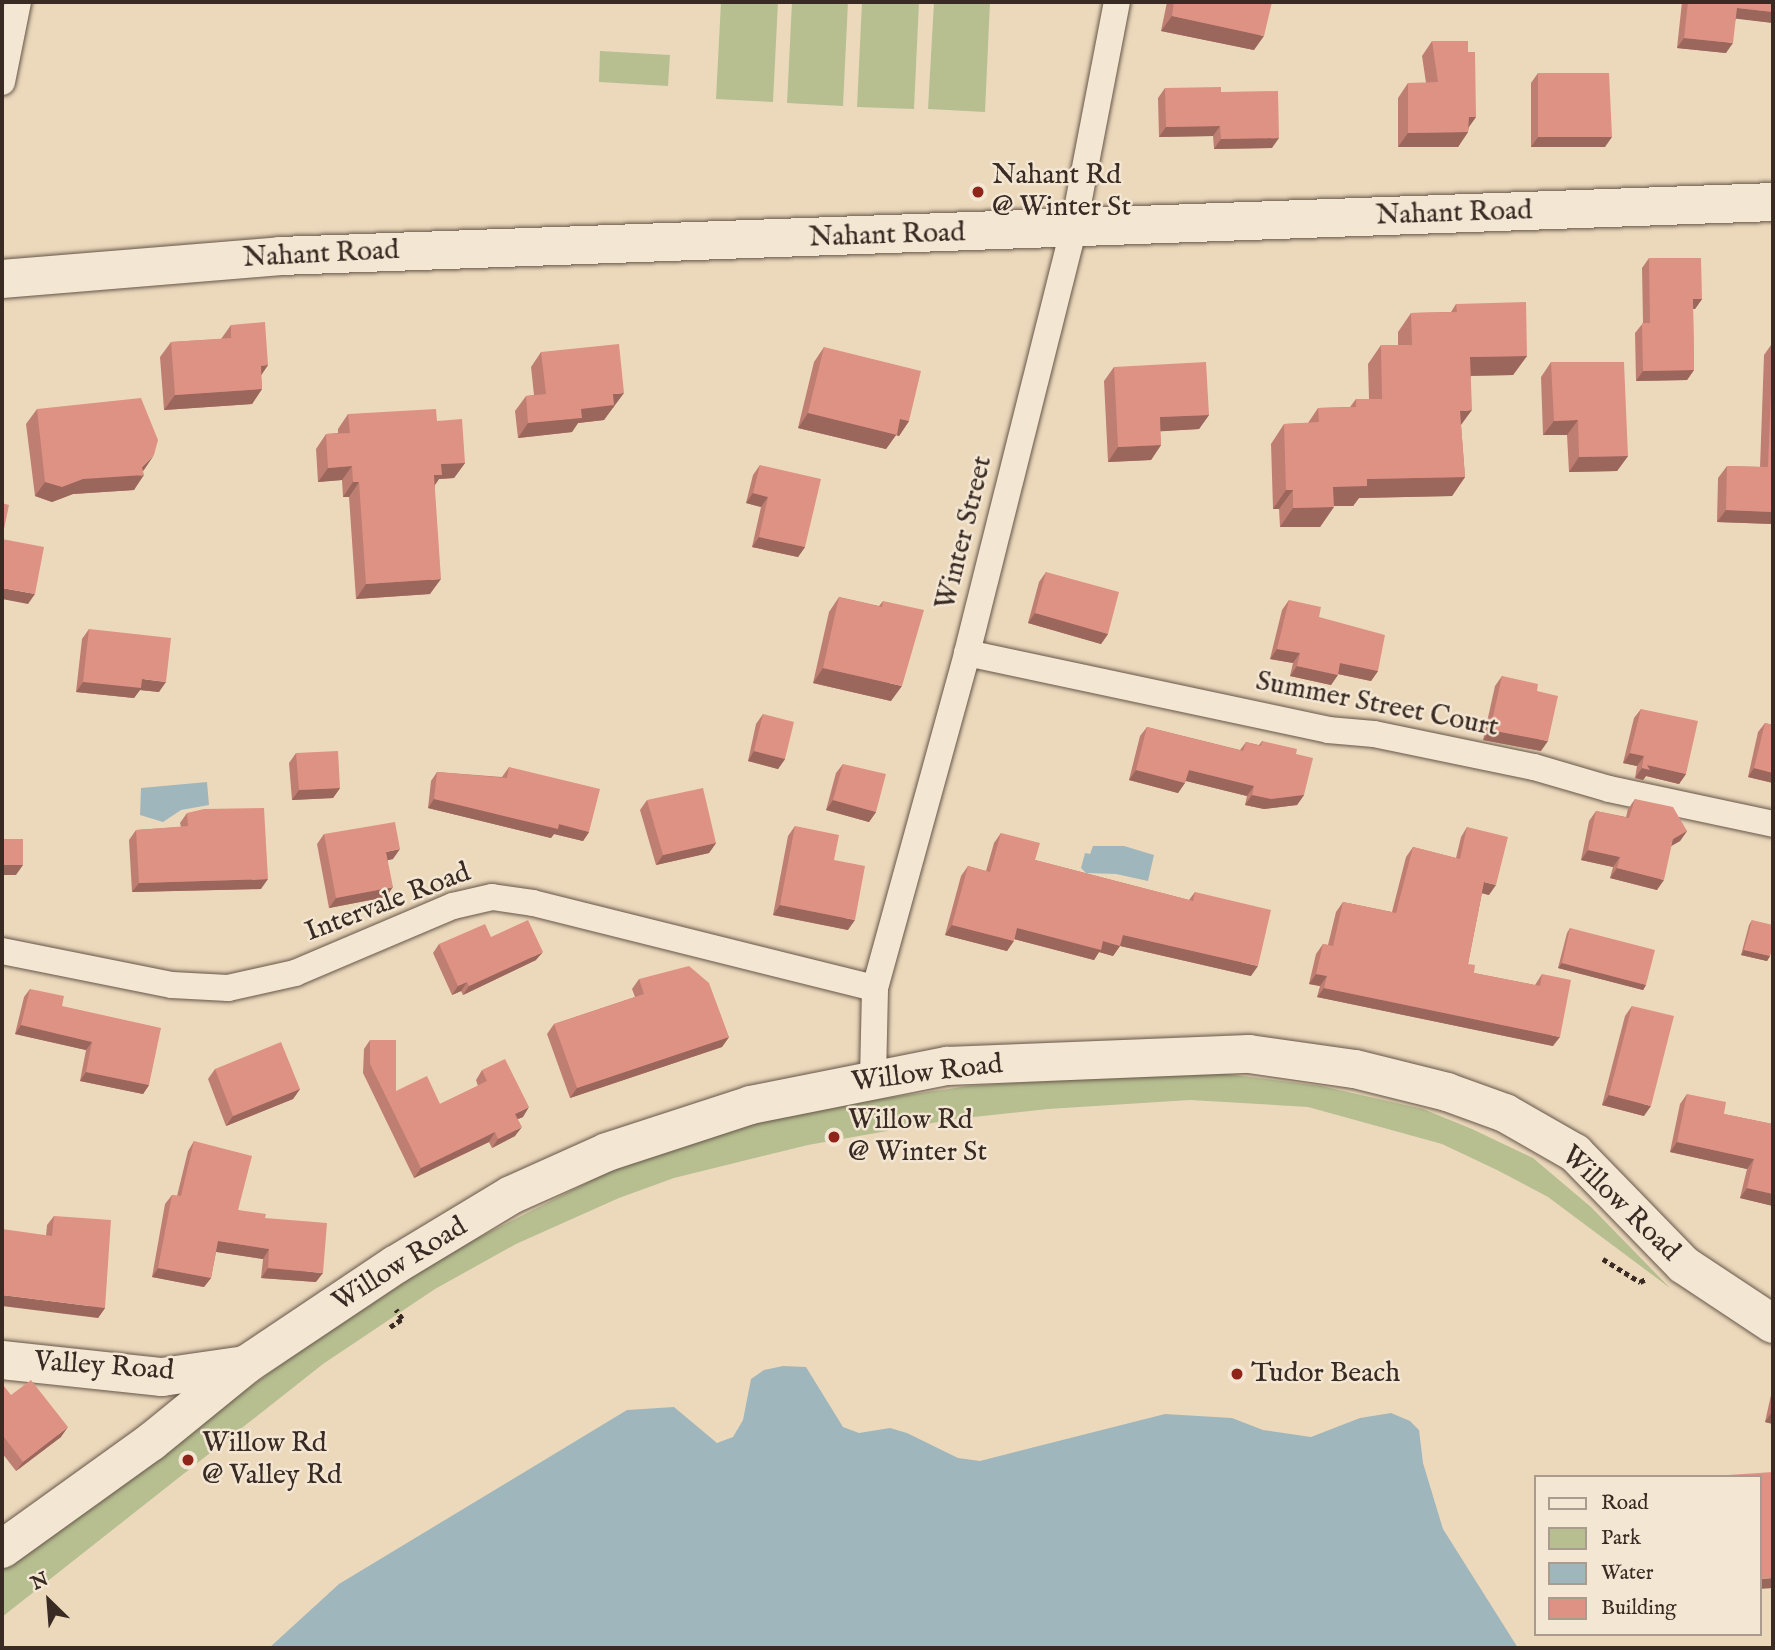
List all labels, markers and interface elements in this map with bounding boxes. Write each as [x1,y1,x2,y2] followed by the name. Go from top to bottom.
[992,159,1131,225] place label: Nahant Rd @ Winter St
[970,184,986,200] marker: Nahant Rd @ Winter St
[1375,194,1533,234] street label: Nahant Road
[808,216,966,256] street label: Nahant Road
[242,234,400,276] street label: Nahant Road
[930,453,1000,613] street label: Winter Street
[1253,665,1501,745] street label: Summer Street Court
[301,856,475,950] street label: Intervale Road
[850,1048,1004,1100] street label: Willow Road
[848,1104,987,1170] place label: Willow Rd @ Winter St
[826,1129,842,1145] marker: Willow Rd @ Winter St
[1554,1139,1686,1269] street label: Willow Road
[327,1210,473,1320] street label: Willow Road
[33,1345,175,1389] street label: Valley Road
[1251,1357,1400,1391] place label: Tudor Beach
[1229,1366,1245,1382] marker: Tudor Beach
[202,1427,342,1493] place label: Willow Rd @ Valley Rd
[180,1452,196,1468] marker: Willow Rd @ Valley Rd
[1534,1475,1761,1636] legend
[1601,1490,1648,1517] text: Road
[1601,1525,1641,1552] text: Park
[1601,1560,1653,1587] text: Water
[14,1566,84,1636] north arrow
[28,1568,53,1596] text: N
[1601,1595,1676,1622] text: Building

